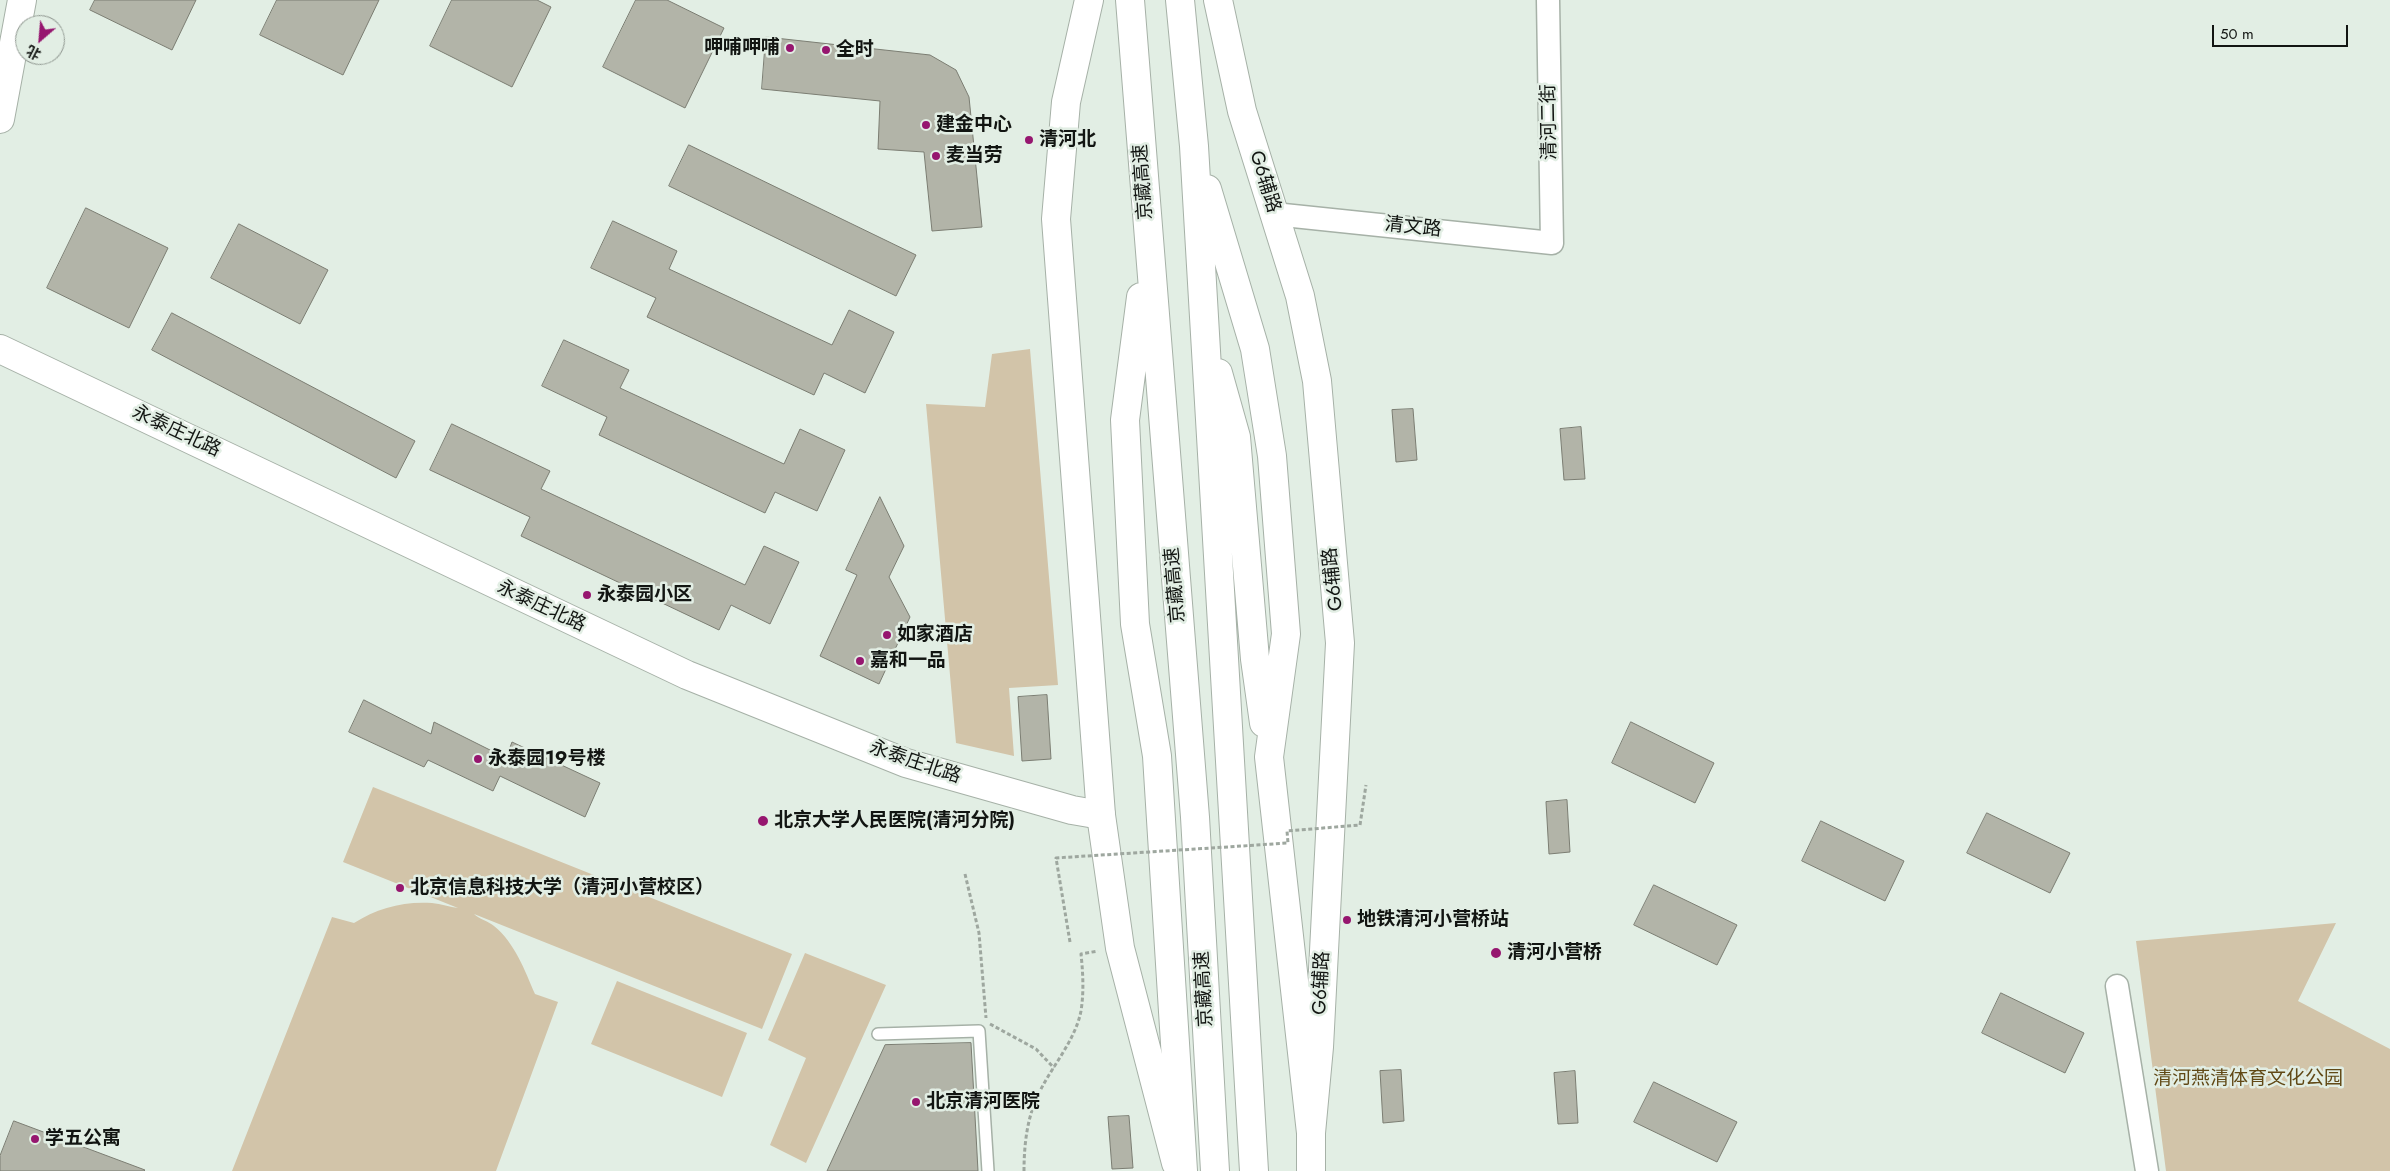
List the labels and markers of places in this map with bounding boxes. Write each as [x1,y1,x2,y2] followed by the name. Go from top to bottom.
[704,37,780,59] place label: 呷哺呷哺
[836,39,874,61] place label: 全时
[784,42,796,54] marker: 呷哺呷哺
[820,44,832,56] marker: 全时
[936,114,1012,136] place label: 建金中心
[920,119,932,131] marker: 建金中心
[1039,129,1096,151] place label: 清河北
[1023,134,1035,146] marker: 清河北
[946,145,1003,167] place label: 麦当劳
[930,150,942,162] marker: 麦当劳
[597,584,692,606] place label: 永泰园小区
[581,589,593,601] marker: 永泰园小区
[897,624,973,646] place label: 如家酒店
[881,629,893,641] marker: 如家酒店
[870,650,946,672] place label: 嘉和一品
[854,655,866,667] marker: 嘉和一品
[488,748,605,770] place label: 永泰园19号楼
[472,753,484,765] marker: 永泰园19号楼
[774,810,1015,832] place label: 北京大学人民医院(清河分院)
[756,814,770,828] marker: 北京大学人民医院(清河分院)
[410,877,714,899] place label: 北京信息科技大学（清河小营校区）
[394,882,406,894] marker: 北京信息科技大学（清河小营校区）
[1357,909,1509,931] place label: 地铁清河小营桥站
[1341,914,1353,926] marker: 地铁清河小营桥站
[1507,942,1602,964] place label: 清河小营桥
[1489,946,1503,960] marker: 清河小营桥
[926,1091,1040,1113] place label: 北京清河医院
[910,1096,922,1108] marker: 北京清河医院
[45,1128,121,1150] place label: 学五公寓
[29,1133,41,1145] marker: 学五公寓

